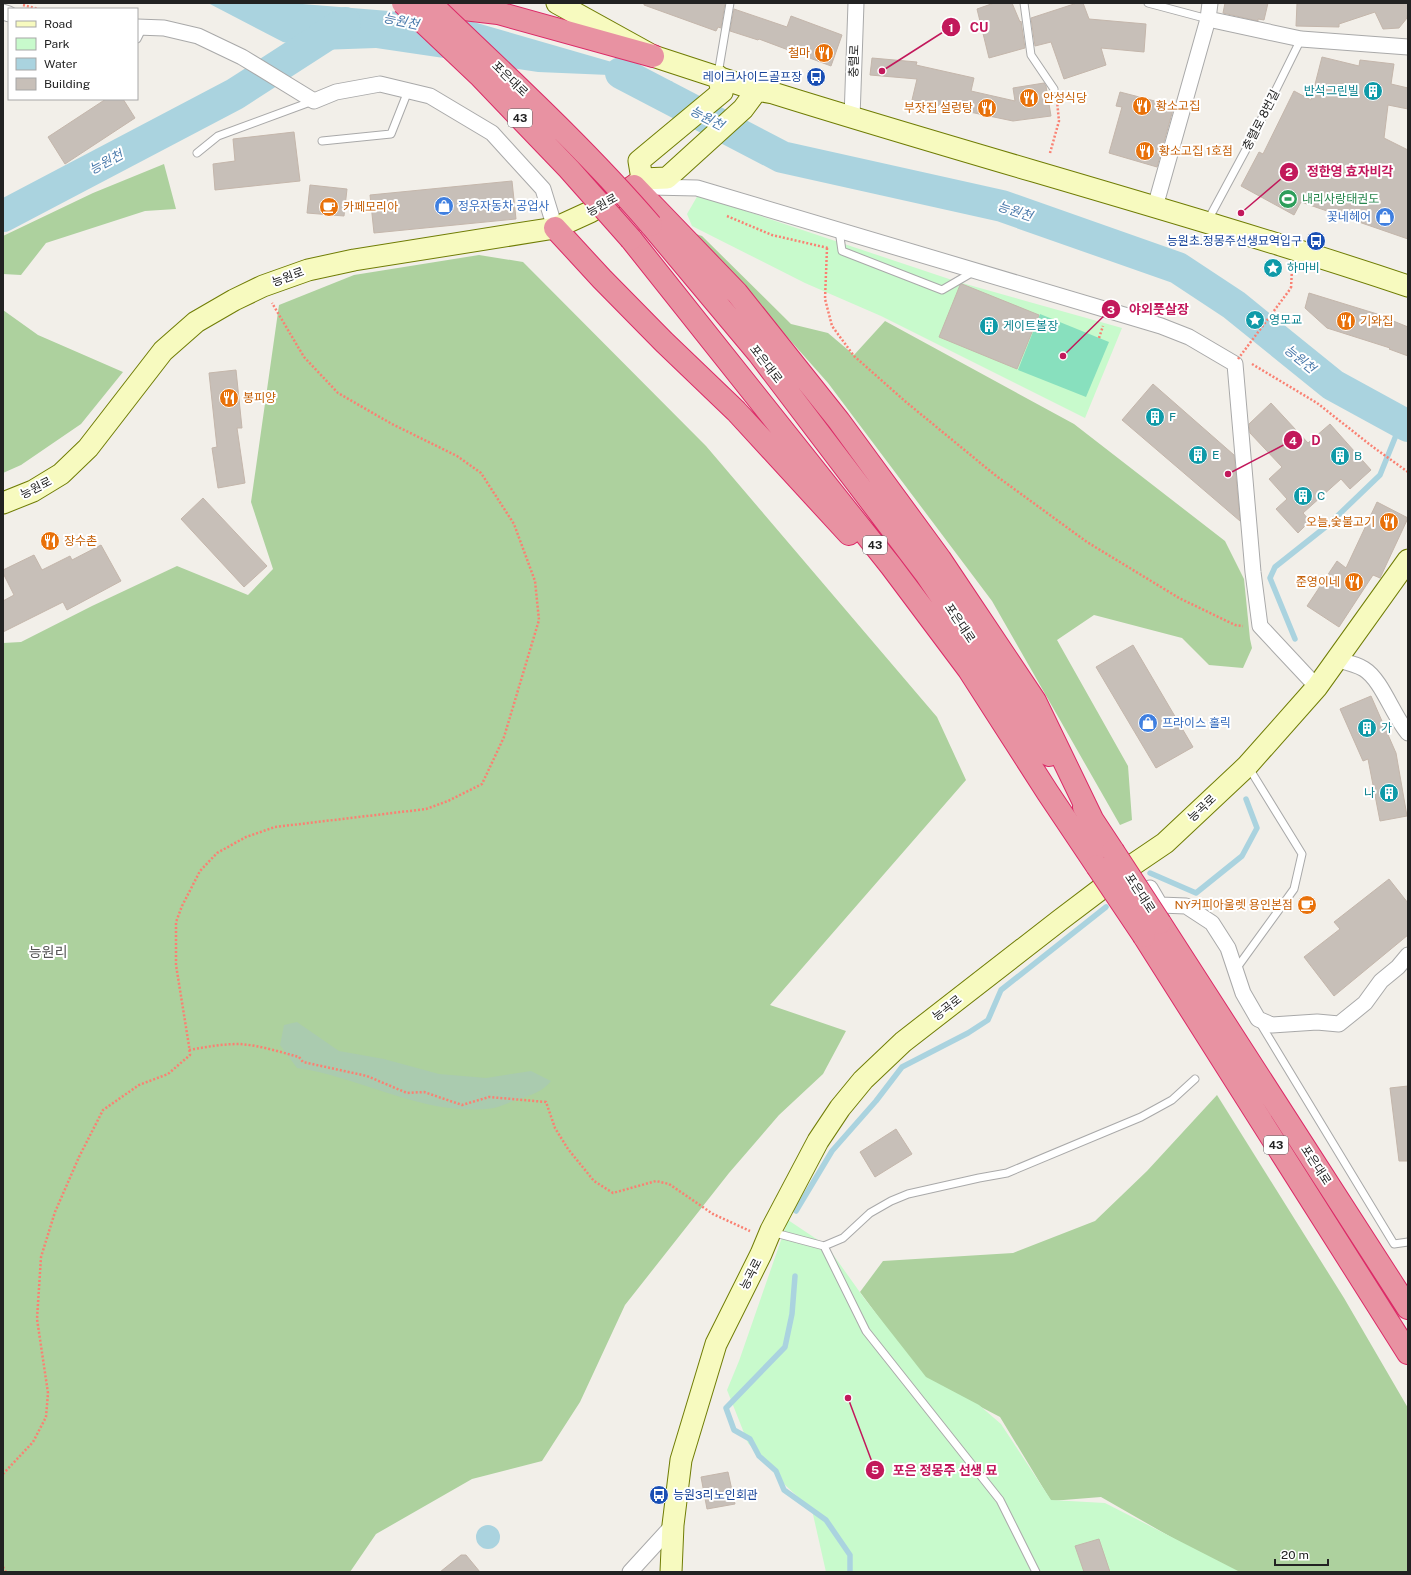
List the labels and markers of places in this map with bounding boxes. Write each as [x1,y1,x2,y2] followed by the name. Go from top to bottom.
[941,15,996,40] callout: CU
[813,42,835,64] restaurant icon: 철마
[788,46,810,60] place label: 철마
[805,66,827,88] bus stop icon: 레이크사이드골프장
[703,70,802,84] place label: 레이크사이드골프장
[1362,80,1384,102] building icon: 반석그린빌
[1304,84,1359,98] place label: 반석그린빌
[1018,87,1040,109] restaurant icon: 안성식당
[1043,91,1087,105] place label: 안성식당
[1131,95,1153,117] restaurant icon: 황소고집
[976,97,998,119] restaurant icon: 부잣집 설렁탕
[1156,99,1200,113] place label: 황소고집
[904,101,973,115] place label: 부잣집 설렁탕
[1134,140,1156,162] restaurant icon: 황소고집 1호점
[1159,144,1233,158] place label: 황소고집 1호점
[1279,159,1402,184] callout: 정한영 효자비각
[1277,188,1299,210] sports icon: 내리사랑태권도
[1302,192,1379,206] place label: 내리사랑태권도
[433,195,455,217] shop icon: 정우자동차 공업사
[318,196,340,218] cafe icon: 카페모리아
[458,199,549,213] place label: 정우자동차 공업사
[343,200,398,214] place label: 카페모리아
[1374,206,1396,228] shop icon: 꽃네헤어
[1327,210,1371,224] place label: 꽃네헤어
[1305,230,1327,252] bus stop icon: 능원초.정몽주선생묘역입구
[1167,234,1302,248] place label: 능원초.정몽주선생묘역입구
[1262,257,1284,279] place icon: 하마비
[1287,261,1320,275] place label: 하마비
[1101,297,1197,322] callout: 야외풋살장
[1244,309,1266,331] place icon: 영모교
[1335,310,1357,332] restaurant icon: 기와집
[1269,313,1302,327] place label: 영모교
[1360,314,1393,328] place label: 기와집
[978,315,1000,337] building icon: 게이트볼장
[1003,319,1058,333] place label: 게이트볼장
[218,387,240,409] restaurant icon: 봉피양
[243,391,276,405] place label: 봉피양
[1144,406,1166,428] building icon: F
[1169,410,1176,424] place label: F
[1283,428,1328,453] callout: D
[1187,444,1209,466] building icon: E
[1329,445,1351,467] building icon: B
[1212,448,1219,462] place label: E
[1354,449,1362,463] place label: B
[1292,485,1314,507] building icon: C
[1317,489,1325,503] place label: C
[1378,511,1400,533] restaurant icon: 오늘,숯불고기
[1306,515,1375,529] place label: 오늘,숯불고기
[39,530,61,552] restaurant icon: 장수촌
[64,534,97,548] place label: 장수촌
[1343,571,1365,593] restaurant icon: 준영이네
[1296,575,1340,589] place label: 준영이네
[1137,712,1159,734] shop icon: 프라이스 홀릭
[1162,716,1231,730] place label: 프라이스 홀릭
[1356,717,1378,739] building icon: 가
[1381,721,1392,735] place label: 가
[1378,782,1400,804] building icon: 나
[1364,786,1375,800] place label: 나
[1296,894,1318,916] cafe icon: NY커피아울렛 용인본점
[1174,898,1293,912] place label: NY커피아울렛 용인본점
[865,1458,1005,1483] callout: 포은 정몽주 선생 묘
[648,1484,670,1506] bus stop icon: 능원3리노인회관
[673,1488,758,1502] place label: 능원3리노인회관

